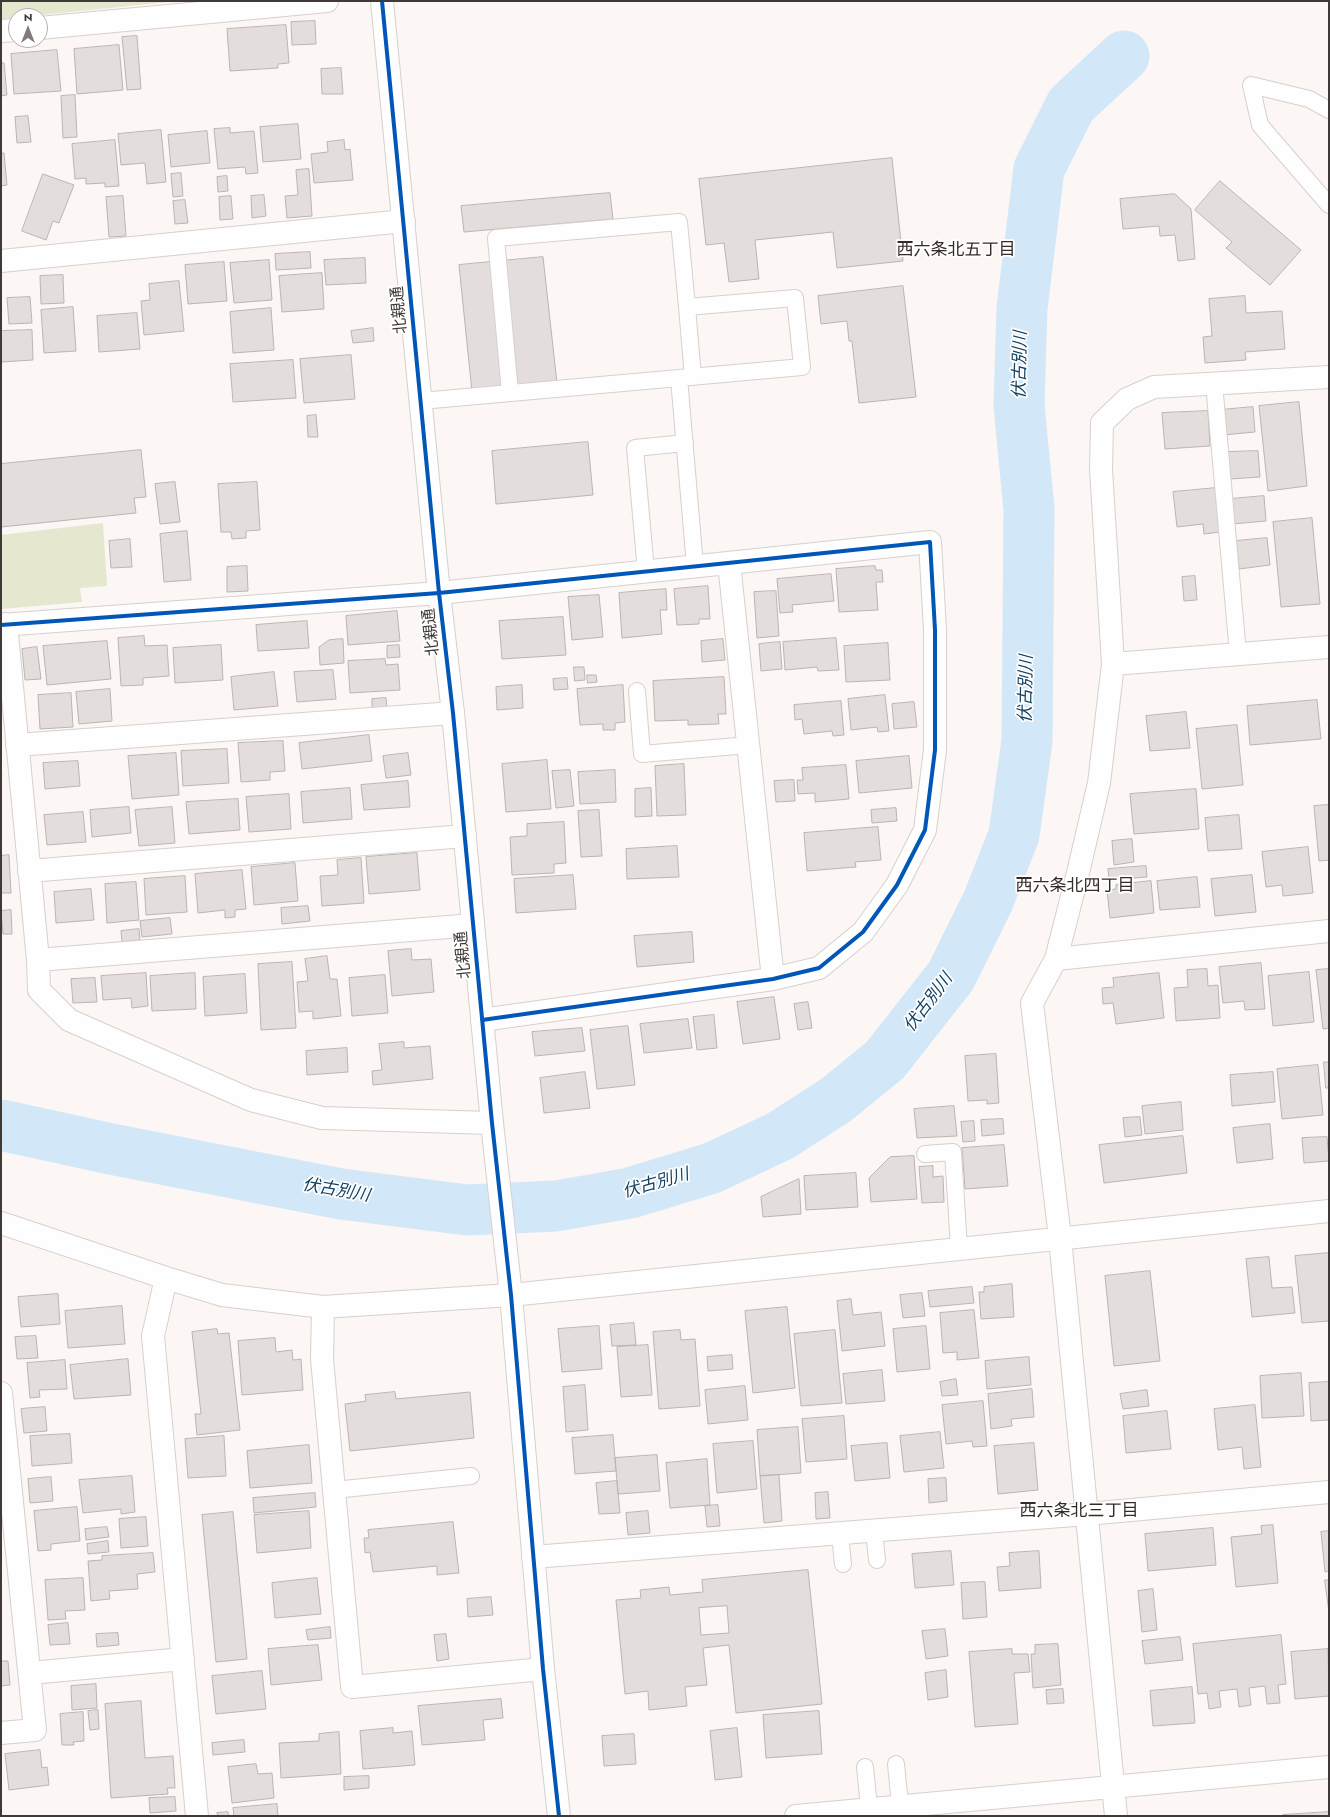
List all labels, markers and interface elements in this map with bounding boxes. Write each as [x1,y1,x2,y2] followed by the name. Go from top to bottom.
[8,8,48,48] north arrow
[24,9,32,25] text: N
[897,241,1015,261] district label: 西六条北五丁目
[388,285,412,335] street label: 北親通
[1010,331,1032,399] water label: 伏古別川
[420,607,444,657] street label: 北親通
[1016,655,1038,723] water label: 伏古別川
[1016,877,1134,897] district label: 西六条北四丁目
[452,930,476,980] street label: 北親通
[900,970,958,1036] water label: 伏古別川
[621,1165,691,1203] water label: 伏古別川
[301,1175,371,1207] water label: 伏古別川
[1020,1502,1138,1522] district label: 西六条北三丁目

